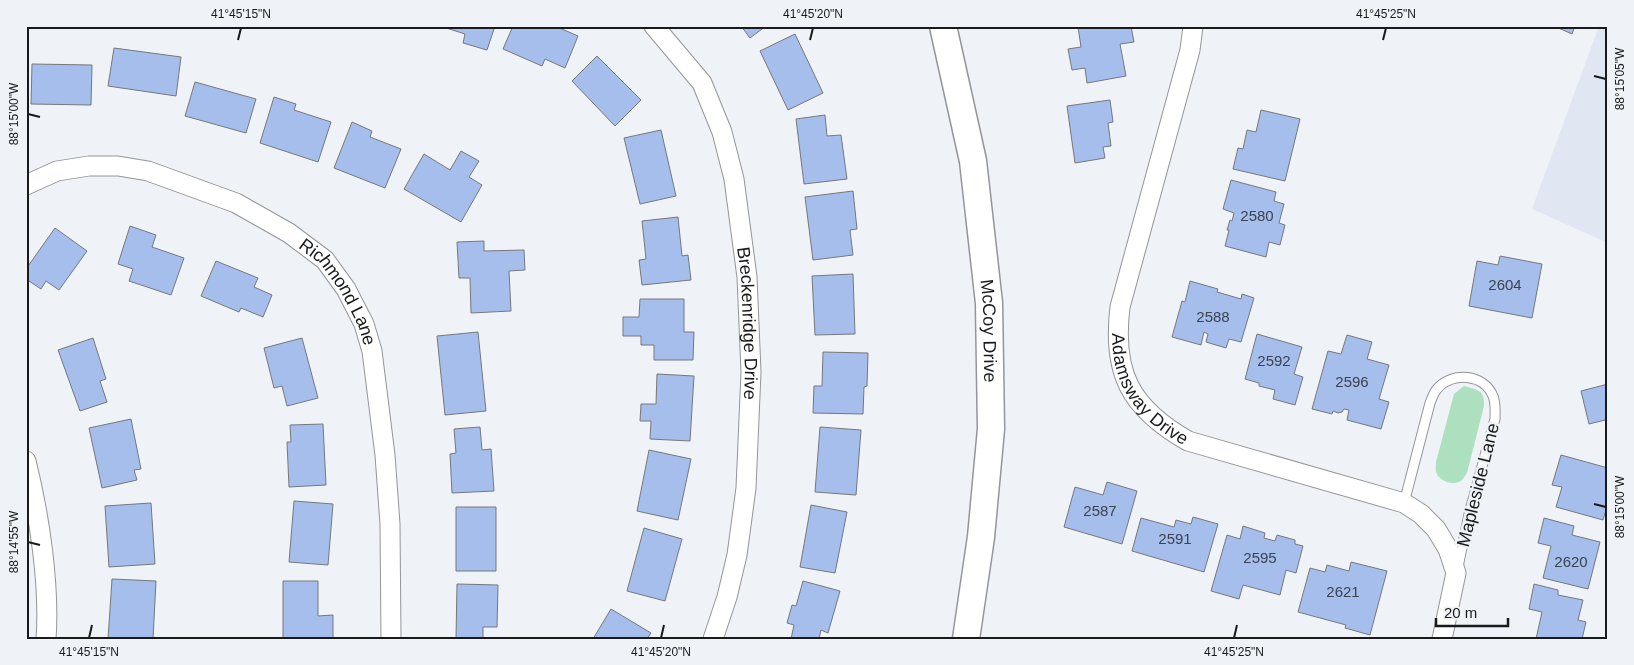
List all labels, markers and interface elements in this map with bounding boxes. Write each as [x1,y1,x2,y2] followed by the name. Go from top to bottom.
[211,7,271,21] text: 41°45'15"N
[783,7,843,21] text: 41°45'20"N
[1356,7,1416,21] text: 41°45'25"N
[1613,47,1627,110] text: 88°15'05"W
[7,82,21,145] text: 88°15'00"W
[1240,207,1274,224] house number: 2580
[295,234,380,348] street label: Richmond Lane
[733,246,761,400] street label: Breckenridge Drive
[1488,276,1522,293] house number: 2604
[976,278,1000,382] street label: McCoy Drive
[1196,308,1230,325] house number: 2588
[1108,333,1192,449] street label: Adamsway Drive
[1257,352,1291,369] house number: 2592
[1335,373,1369,390] house number: 2596
[1453,421,1503,549] street label: Mapleside Lane
[1613,475,1627,538] text: 88°15'00"W
[1083,502,1117,519] house number: 2587
[7,510,21,573] text: 88°14'55"W
[1158,530,1192,547] house number: 2591
[1243,549,1277,566] house number: 2595
[1554,553,1588,570] house number: 2620
[1326,583,1360,600] house number: 2621
[1436,595,1509,627] scale bar
[1444,604,1477,621] text: 20 m
[59,645,119,659] text: 41°45'15"N
[631,645,691,659] text: 41°45'20"N
[1204,645,1264,659] text: 41°45'25"N

